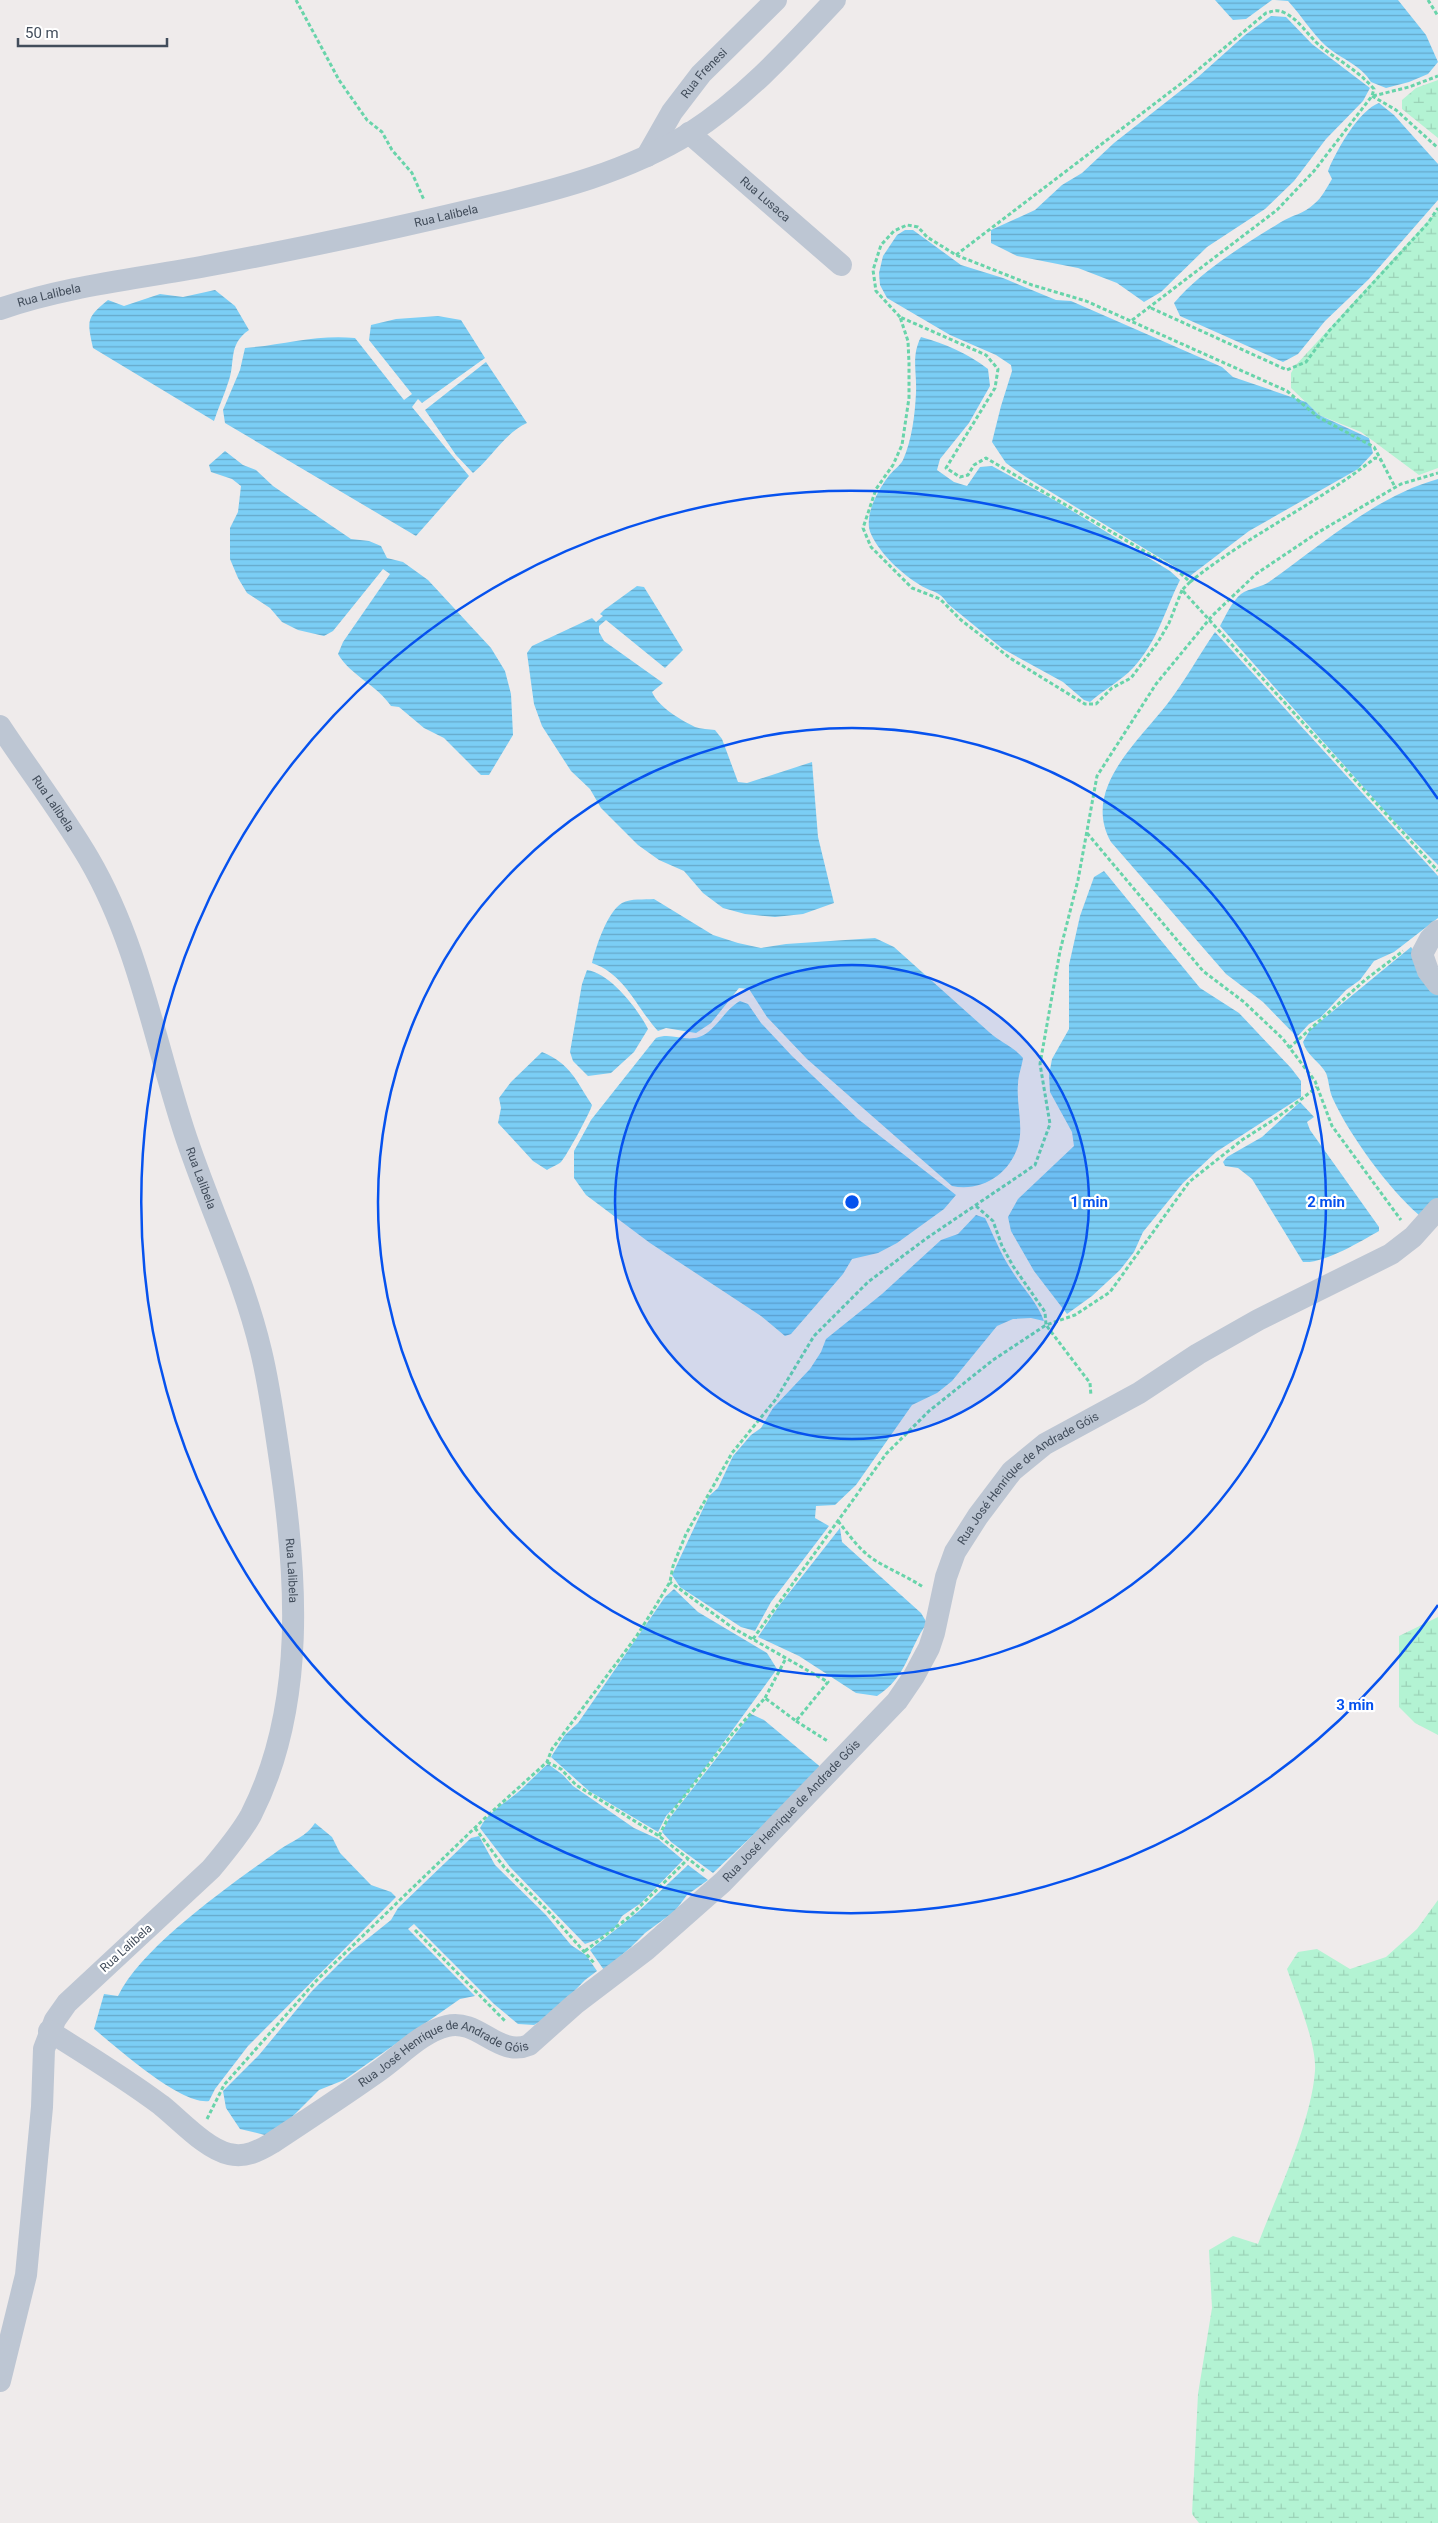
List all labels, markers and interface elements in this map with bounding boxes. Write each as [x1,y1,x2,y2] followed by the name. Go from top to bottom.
[18,15,166,47] scale bar
[25,24,59,42] text: 50 m
[678,45,730,101] street label: Rua Frenesi
[737,174,793,225] street label: Rua Lusaca
[413,202,479,230] street label: Rua Lalibela
[16,281,82,310] street label: Rua Lalibela
[29,773,77,834] street label: Rua Lalibela
[183,1145,219,1211] street label: Rua Lalibela
[843,1193,861,1211] centre of rings
[1070,1193,1108,1211] text: 1 min
[1307,1193,1345,1211] text: 2 min
[954,1409,1101,1547] street label: Rua José Henrique de Andrade Góis
[283,1537,300,1603] street label: Rua Lalibela
[1336,1696,1374,1714] text: 3 min
[720,1737,863,1885] street label: Rua José Henrique de Andrade Góis
[97,1921,155,1975] street label: Rua Lalibela
[356,2018,530,2090] street label: Rua José Henrique de Andrade Góis

